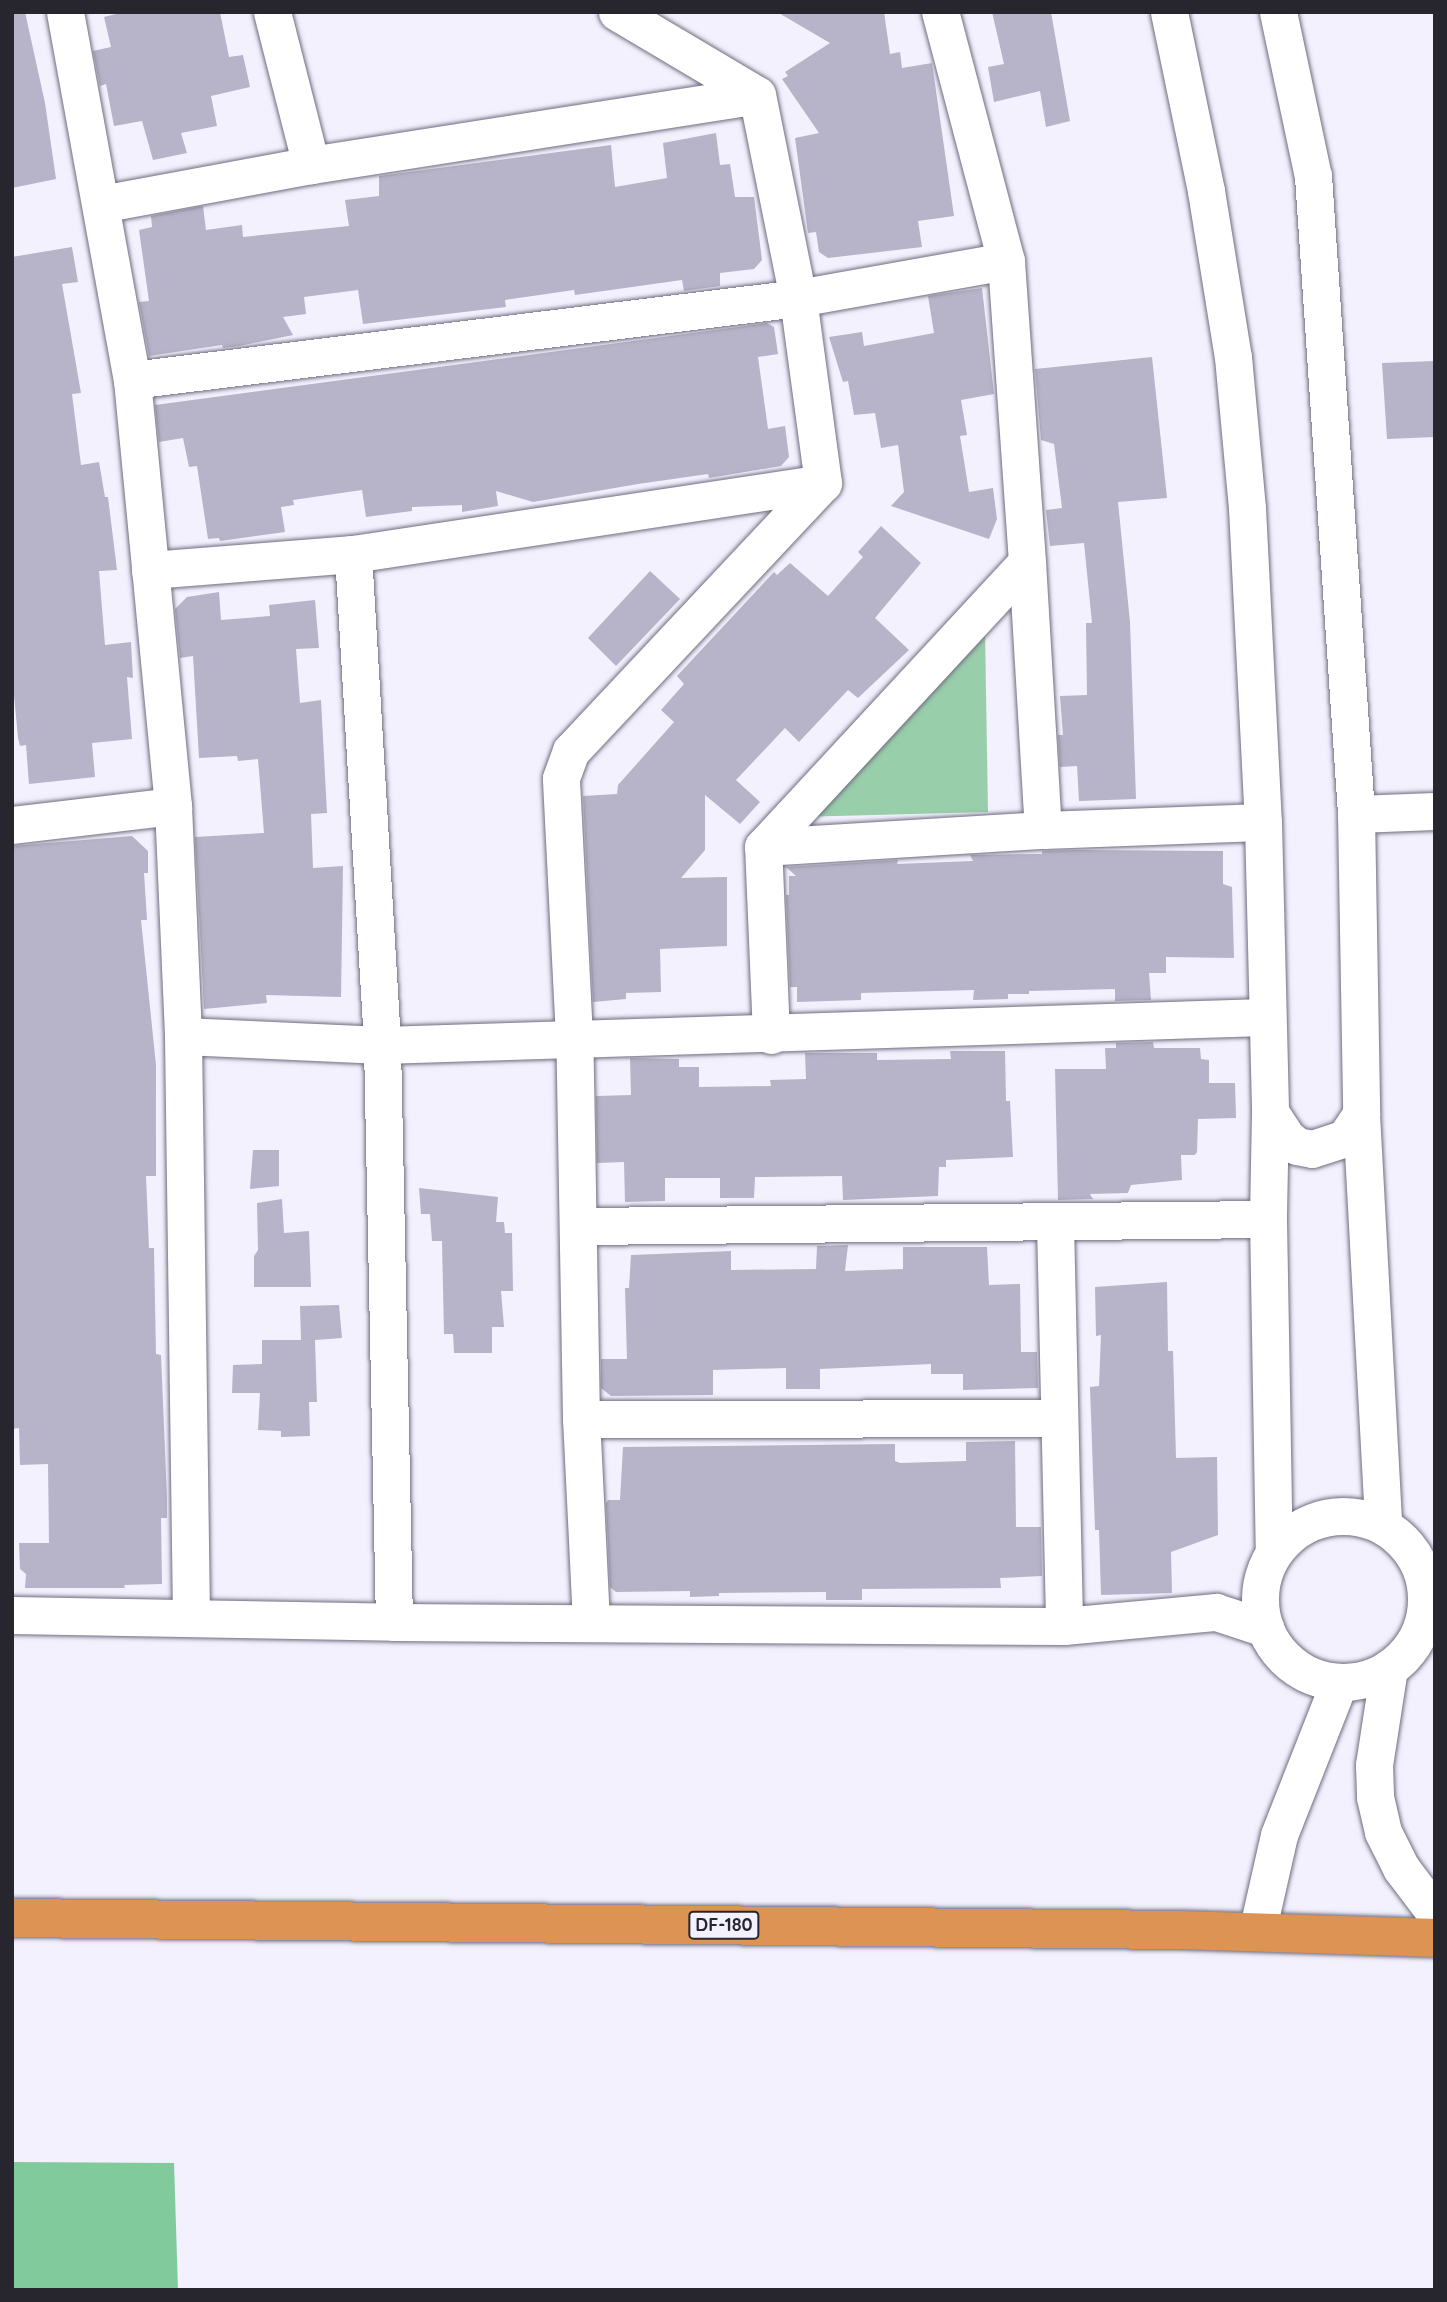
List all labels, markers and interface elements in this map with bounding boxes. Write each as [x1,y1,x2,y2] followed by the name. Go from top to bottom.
[687,1910,761,1940] road number: DF-180

